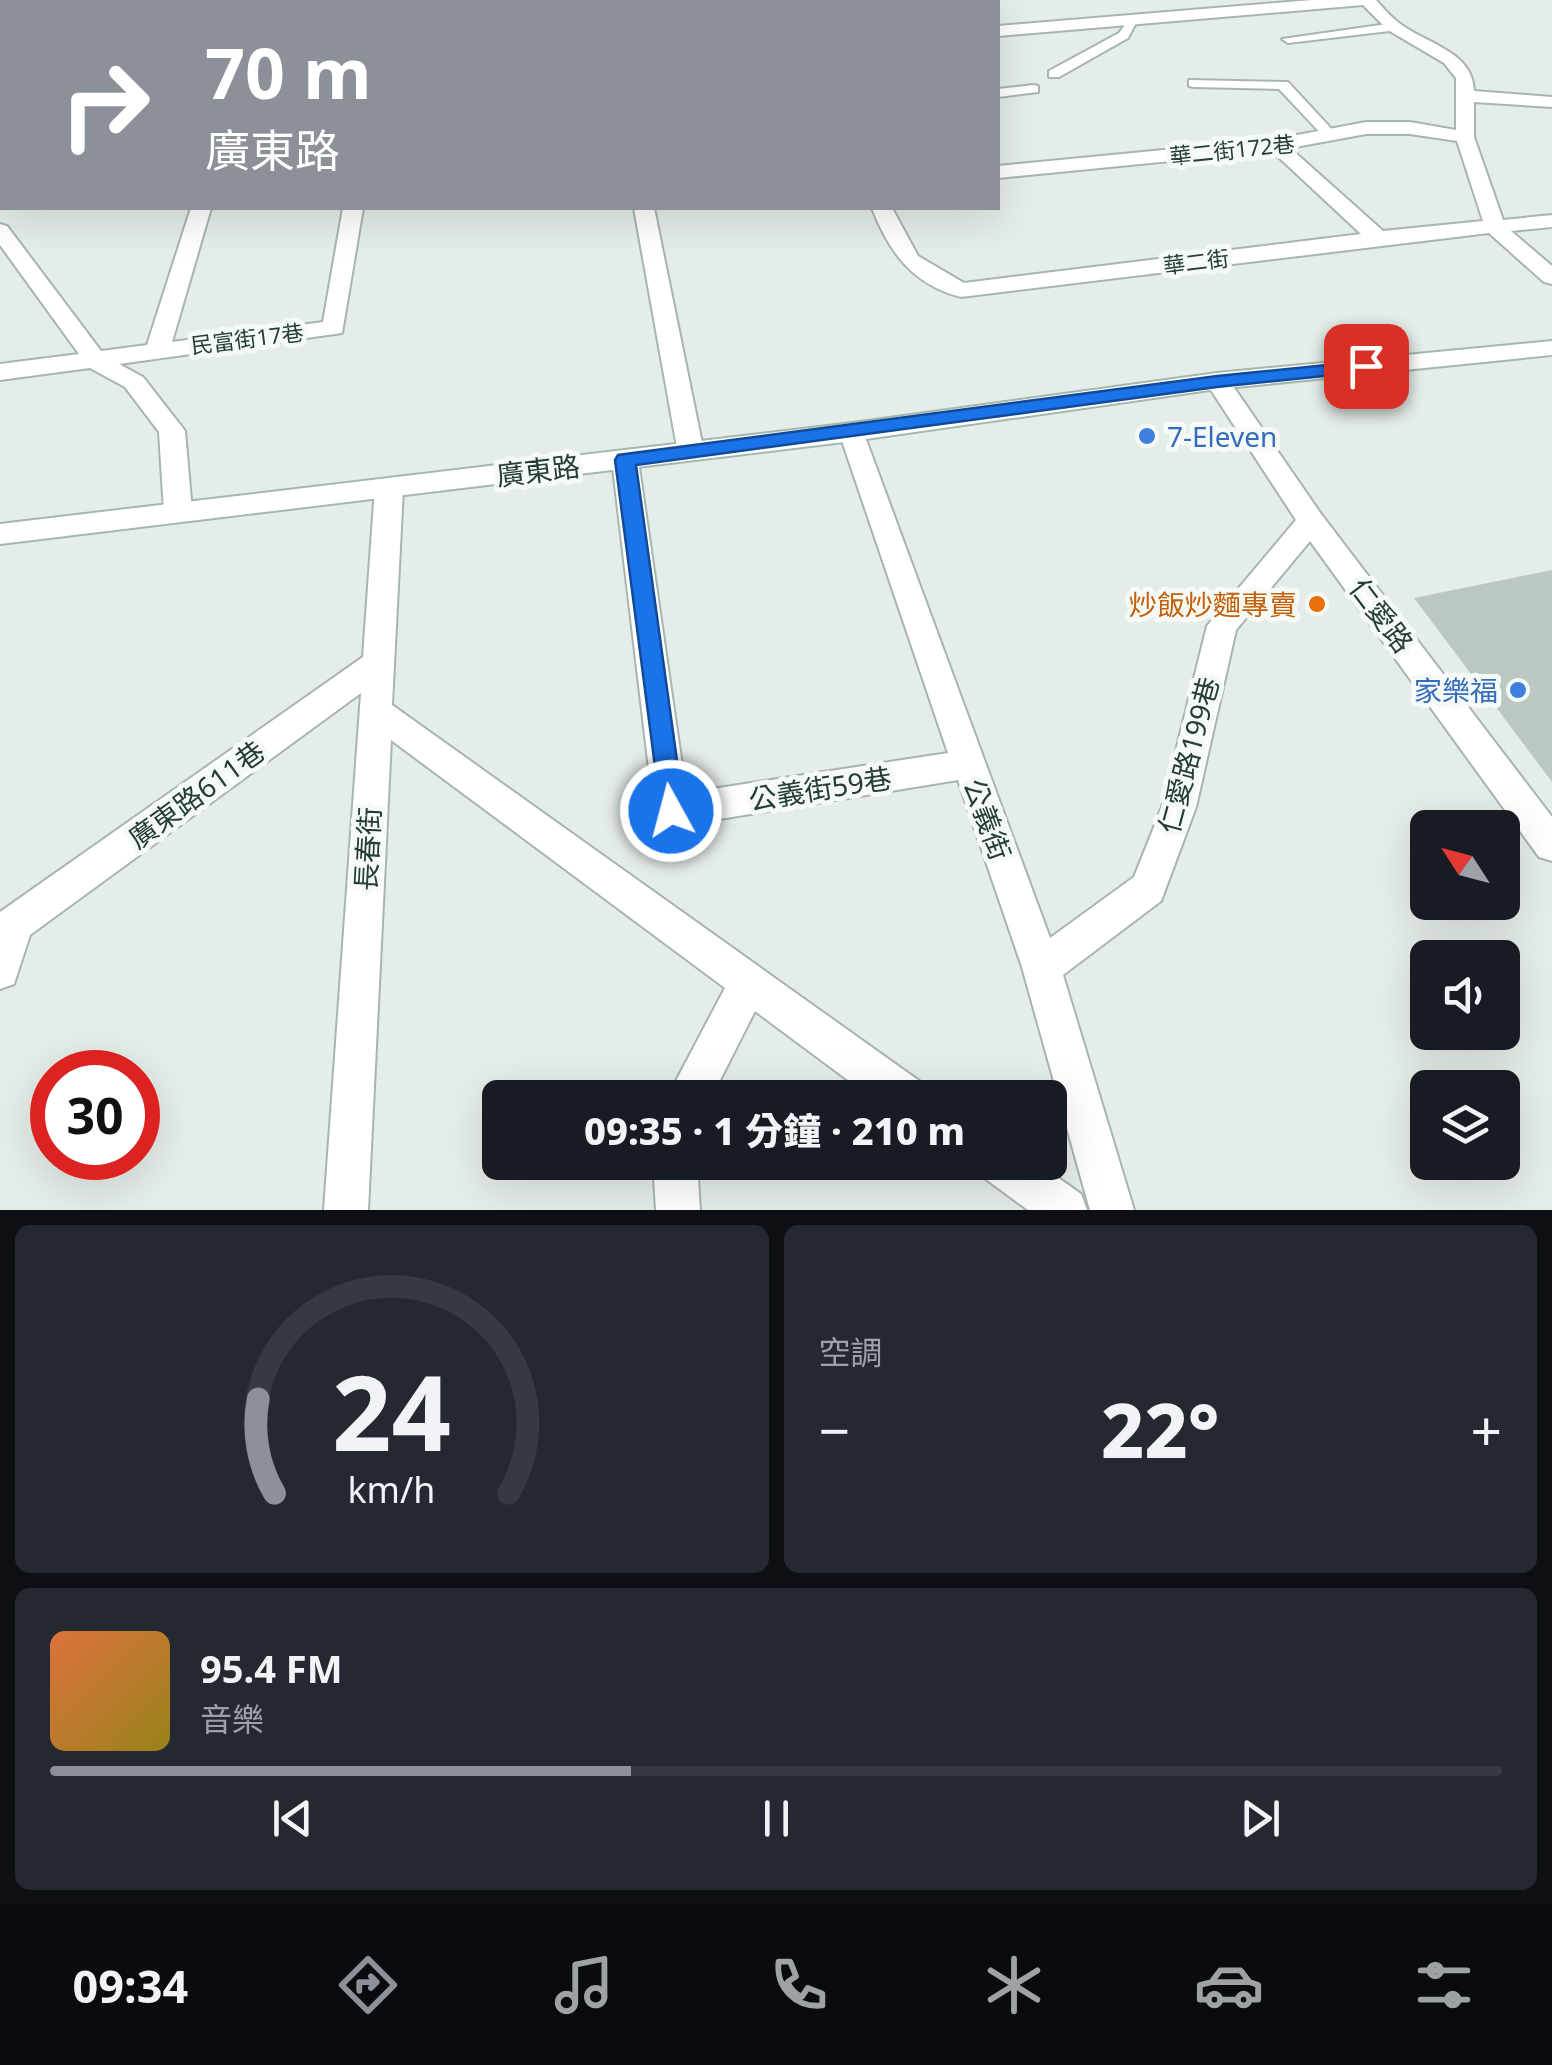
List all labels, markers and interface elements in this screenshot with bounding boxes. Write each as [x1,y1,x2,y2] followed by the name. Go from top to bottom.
[205,24,372,120] text: 70 m
[40,40,170,170] icon: right
[205,119,340,180] text: 廣東路
[1168,128,1296,170] street label: 華二街172巷
[1161,242,1231,280] street label: 華二街
[189,316,305,360] street label: 民富街17巷
[1324,324,1409,409] pin
[1339,339,1394,394] icon: arrive
[1167,417,1277,455] place label: 7-Eleven
[1136,425,1158,447] marker: 7-Eleven
[494,446,582,494] street label: 廣東路
[1342,570,1422,660] street label: 仁愛路
[1129,585,1297,623] place label: 炒飯炒麵專賣
[1306,593,1328,615] marker: 炒飯炒麵專賣
[1414,671,1498,709] place label: 家樂福
[1149,673,1227,837] street label: 仁愛路199巷
[1507,679,1529,701] marker: 家樂福
[120,732,272,856] street label: 廣東路611巷
[746,758,894,818] street label: 公義街59巷
[619,759,723,863] position arrow
[956,773,1020,865] street label: 公義街
[346,806,388,892] street label: 長春街
[1410,810,1520,920] north arrow
[1410,810,1520,1180] map controls
[1410,940,1520,1050] button: sound
[30,1050,160,1180] speed limit sign: 30
[1410,1070,1520,1180] button: layers
[584,1104,965,1156] text: 09:35 · 1 分鐘 · 210 m
[819,1330,883,1373] text: 空調
[332,1340,451,1481] text: 24
[1101,1378,1219,1480] text: 22°
[819,1392,850,1467] text: −
[1471,1392,1502,1467] text: +
[348,1465,436,1513] text: km/h
[200,1642,342,1694] text: 95.4 FM
[200,1697,264,1740] text: 音樂
[265,1791,320,1846] icon: previous
[749,1791,804,1846] icon: pause
[1233,1791,1288,1846] icon: next
[333,1950,403,2020] icon: directions
[549,1950,619,2020] icon: music
[764,1950,834,2020] icon: phone
[979,1950,1049,2020] icon: climate
[1194,1950,1264,2020] icon: car
[1409,1950,1479,2020] icon: filters
[73,1955,188,2016] text: 09:34

